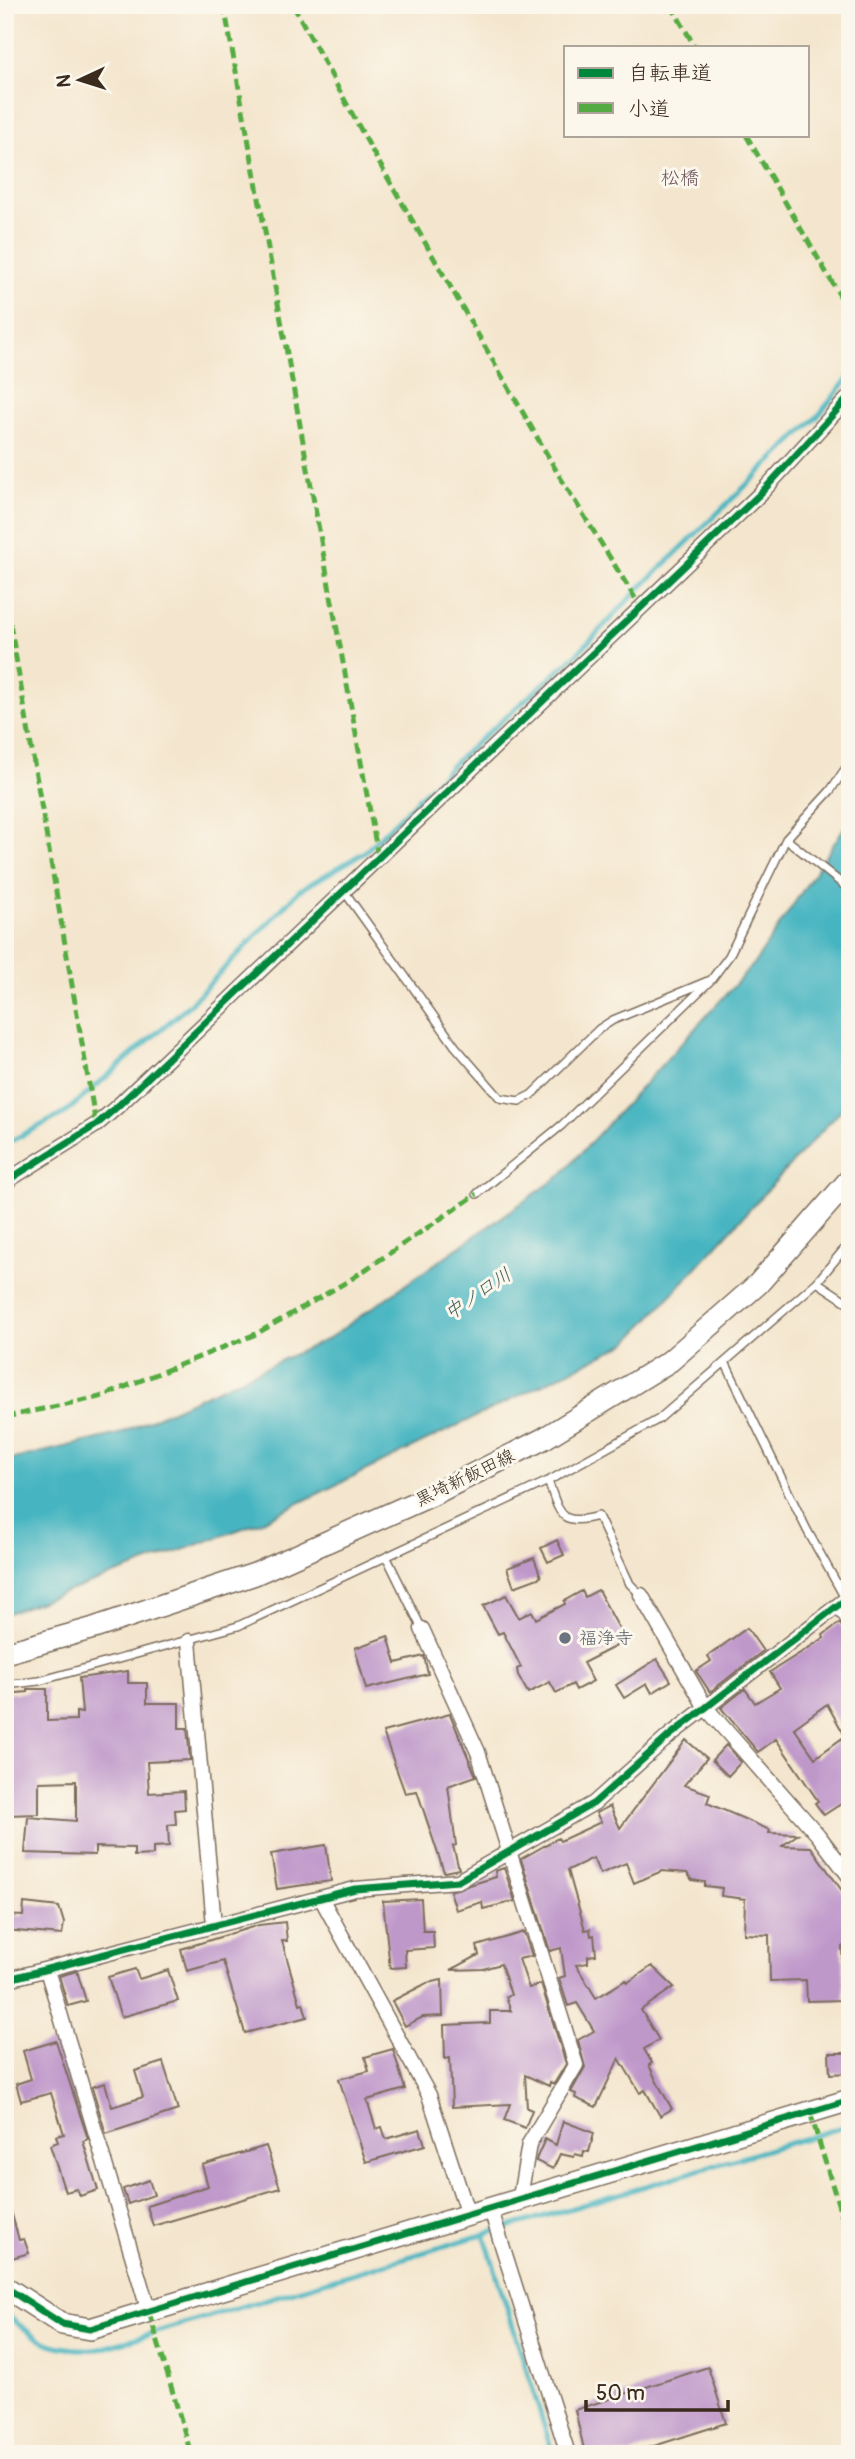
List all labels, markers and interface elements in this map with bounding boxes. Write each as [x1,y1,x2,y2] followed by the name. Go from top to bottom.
[46,46,116,116] north arrow
[564,46,810,136] legend
[628,60,712,87] text: 自転車道
[52,74,76,88] text: N
[628,96,670,123] text: 小道
[661,166,699,190] district label: 松橋
[440,1263,516,1325] water label: 中ノ口川
[411,1444,519,1512] street label: 黒埼新飯田線
[579,1627,633,1650] place label: 福浄寺
[557,1630,573,1646] marker: 福浄寺
[586,2368,727,2412] scale bar
[596,2380,645,2407] text: 50 m

